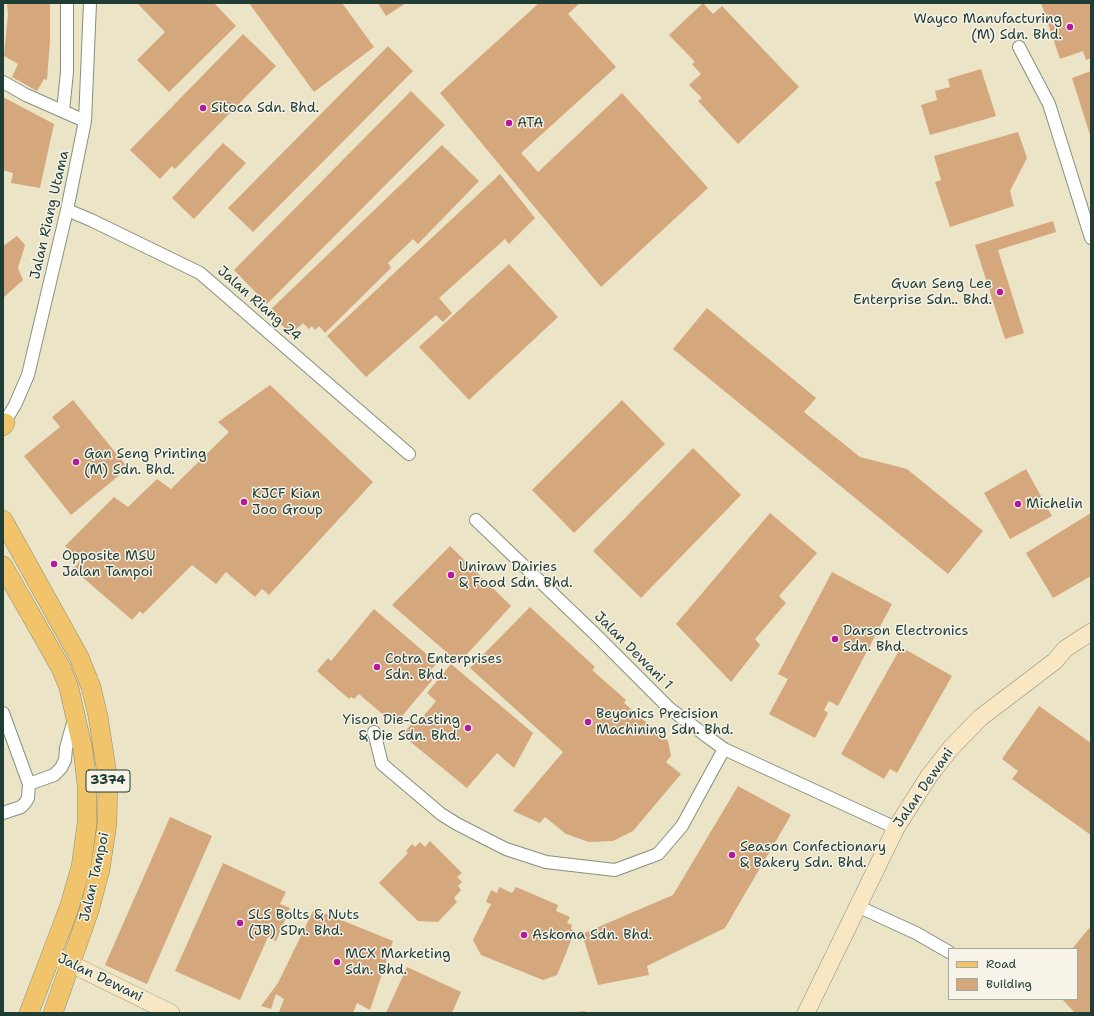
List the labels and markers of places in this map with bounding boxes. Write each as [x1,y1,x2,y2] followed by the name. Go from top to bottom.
[914,11,1062,44] place label: Wayco Manufacturing (M) Sdn. Bhd.
[1065,22,1075,32] marker: Wayco Manufacturing (M) Sdn. Bhd.
[211,100,319,116] place label: Sitoca Sdn. Bhd.
[198,103,208,113] marker: Sitoca Sdn. Bhd.
[517,115,543,131] place label: ATA
[504,118,514,128] marker: ATA
[853,276,992,308] place label: Guan Seng Lee Enterprise Sdn.. Bhd.
[995,287,1005,297] marker: Guan Seng Lee Enterprise Sdn.. Bhd.
[84,446,207,478] place label: Gan Seng Printing (M) Sdn. Bhd.
[71,457,81,467] marker: Gan Seng Printing (M) Sdn. Bhd.
[252,486,323,518] place label: KJCF Kian Joo Group
[1026,496,1083,512] place label: Michelin
[239,497,249,507] marker: KJCF Kian Joo Group
[1013,499,1023,509] marker: Michelin
[62,548,156,580] place label: Opposite MSU Jalan Tampoi
[49,559,59,569] marker: Opposite MSU Jalan Tampoi
[459,559,573,592] place label: Uniraw Dairies & Food Sdn. Bhd.
[446,570,456,580] marker: Uniraw Dairies & Food Sdn. Bhd.
[843,623,968,656] place label: Darson Electronics Sdn. Bhd.
[830,634,840,644] marker: Darson Electronics Sdn. Bhd.
[385,651,502,684] place label: Cotra Enterprises Sdn. Bhd.
[372,662,382,672] marker: Cotra Enterprises Sdn. Bhd.
[596,706,733,738] place label: Beyonics Precision Machining Sdn. Bhd.
[342,712,460,744] place label: Yison Die-Casting & Die Sdn. Bhd.
[583,717,593,727] marker: Beyonics Precision Machining Sdn. Bhd.
[463,723,473,733] marker: Yison Die-Casting & Die Sdn. Bhd.
[740,839,886,872] place label: Season Confectionary & Bakery Sdn. Bhd.
[727,850,737,860] marker: Season Confectionary & Bakery Sdn. Bhd.
[248,907,359,940] place label: SLS Bolts & Nuts (JB) SDn. Bhd.
[235,918,245,928] marker: SLS Bolts & Nuts (JB) SDn. Bhd.
[532,927,652,943] place label: Askoma Sdn. Bhd.
[519,930,529,940] marker: Askoma Sdn. Bhd.
[345,946,451,978] place label: MCX Marketing Sdn. Bhd.
[332,957,342,967] marker: MCX Marketing Sdn. Bhd.

